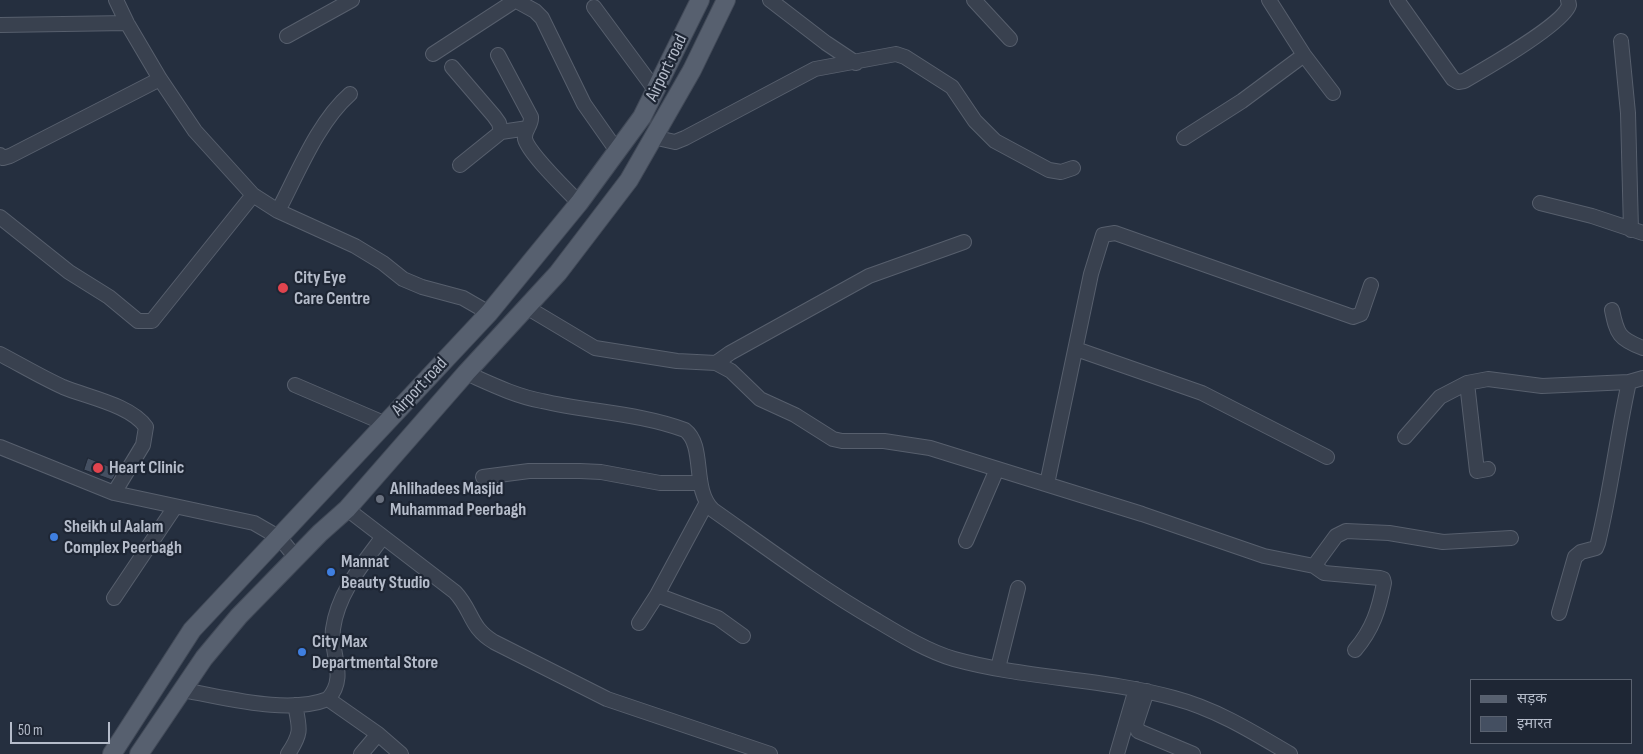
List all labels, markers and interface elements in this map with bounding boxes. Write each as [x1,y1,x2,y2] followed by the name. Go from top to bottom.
[642,31,692,105] street label: Airport road
[294,267,370,310] place label: City Eye Care Centre
[276,281,290,295] marker: City Eye Care Centre
[388,353,452,421] street label: Airport road
[109,457,184,479] place label: Heart Clinic
[91,461,105,475] marker: Heart Clinic
[390,478,526,520] place label: Ahlihadees Masjid Muhammad Peerbagh
[374,493,386,505] marker: Ahlihadees Masjid Muhammad Peerbagh
[64,516,182,558] place label: Sheikh ul Aalam Complex Peerbagh
[48,531,60,543] marker: Sheikh ul Aalam Complex Peerbagh
[341,551,430,594] place label: Mannat Beauty Studio
[325,566,337,578] marker: Mannat Beauty Studio
[312,631,438,674] place label: City Max Departmental Store
[296,646,308,658] marker: City Max Departmental Store
[1470,679,1633,744] legend
[1517,689,1547,708] text: सड़क
[12,712,112,744] scale bar
[1517,714,1552,733] text: इमारत
[18,721,43,740] text: 50 m

